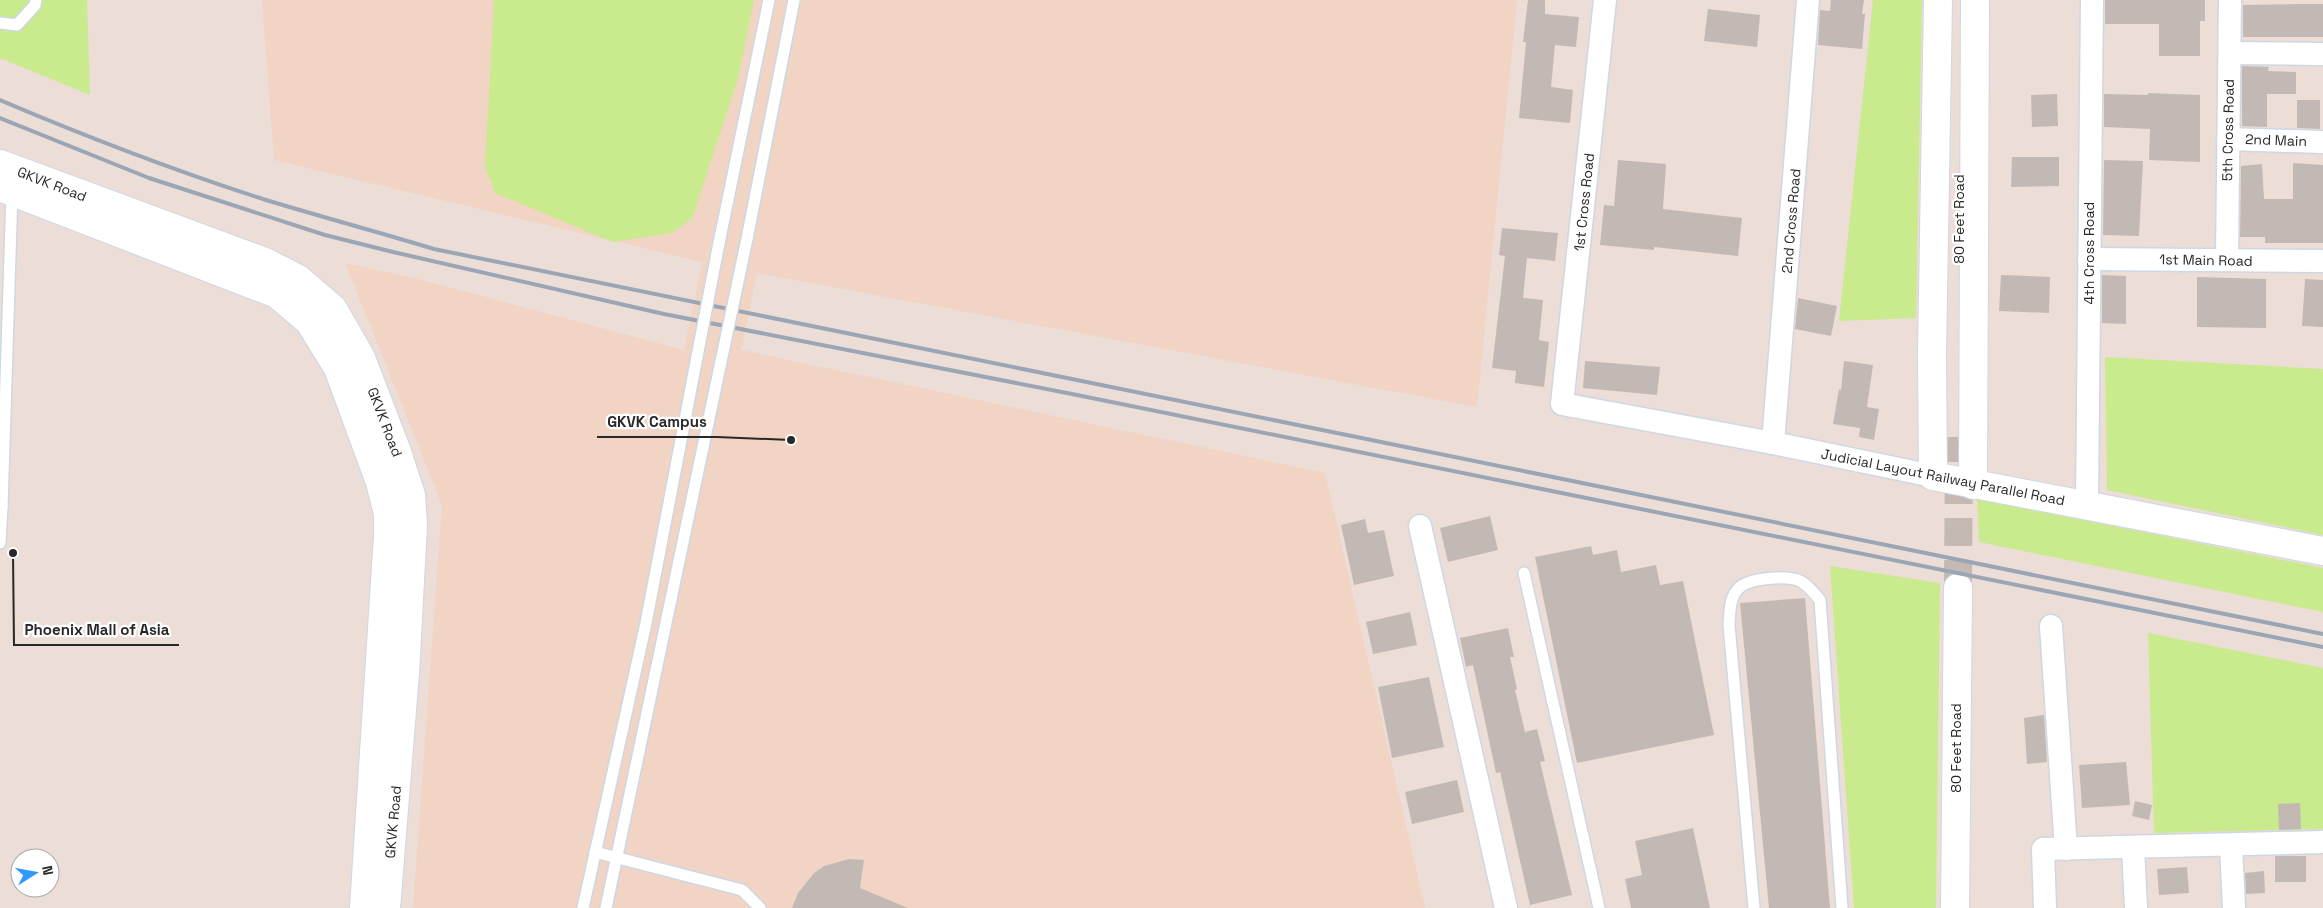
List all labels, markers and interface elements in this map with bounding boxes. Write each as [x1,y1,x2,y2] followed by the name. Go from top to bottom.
[2218,79,2238,181] street label: 5th Cross Road
[2245,130,2307,150] street label: 2nd Main
[1570,152,1598,252] street label: 1st Cross Road
[15,163,89,205] street label: GKVK Road
[1777,168,1805,274] street label: 2nd Cross Road
[1950,174,1968,264] street label: 80 Feet Road
[2080,202,2098,304] street label: 4th Cross Road
[2159,250,2253,270] street label: 1st Main Road
[364,385,406,459] street label: GKVK Road
[597,407,717,437] callout: GKVK Campus
[607,412,707,431] text: GKVK Campus
[1820,445,2066,509] street label: Judicial Layout Railway Parallel Road
[14,615,179,645] callout: Phoenix Mall of Asia
[25,620,170,639] text: Phoenix Mall of Asia
[1947,703,1965,793] street label: 80 Feet Road
[381,785,405,859] street label: GKVK Road
[10,848,60,898] north arrow
[38,864,57,877] text: N

